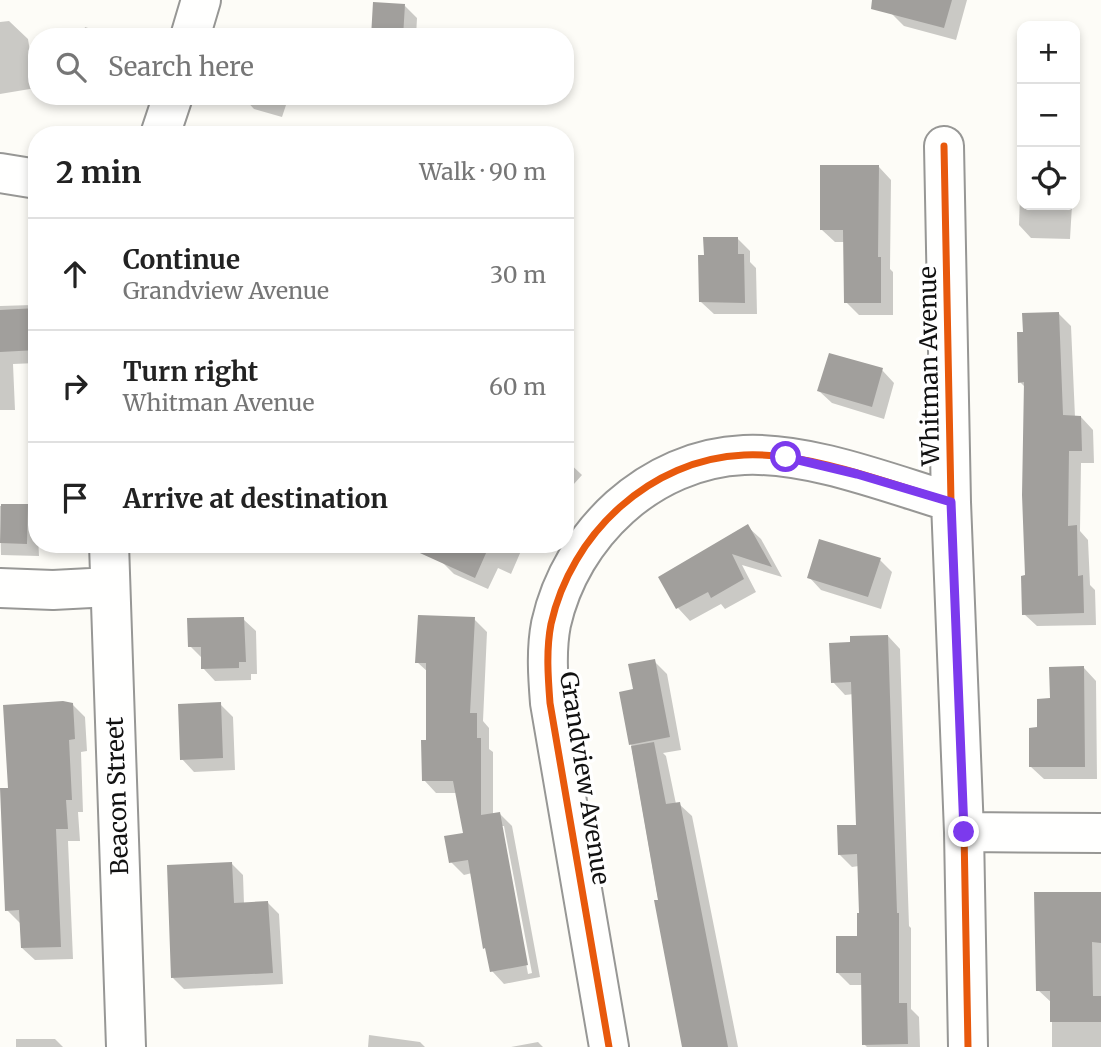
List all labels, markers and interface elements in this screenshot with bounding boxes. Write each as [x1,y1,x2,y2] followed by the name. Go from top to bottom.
[1017,21,1080,210] map controls
[1017,21,1080,84] button: +
[28,28,574,105] search box
[52,48,90,86] icon: search
[108,50,254,83] text: Search here
[1017,84,1080,147] button: −
[1017,147,1080,210] button: locate
[56,153,141,191] text: 2 min
[419,157,546,186] text: Walk · 90 m
[123,243,240,276] text: Continue
[56,255,94,293] icon: ahead
[490,260,546,289] text: 30 m
[912,266,946,467] street label: Whitman Avenue
[123,276,329,305] text: Grandview Avenue
[123,355,258,388] text: Turn right
[56,367,94,405] icon: right
[489,372,546,401] text: 60 m
[123,388,314,417] text: Whitman Avenue
[770,441,801,472] route start
[56,479,94,517] icon: arrive
[123,482,388,515] text: Arrive at destination
[553,669,617,887] street label: Grandview Avenue
[99,716,135,876] street label: Beacon Street
[948,816,979,847] route end

